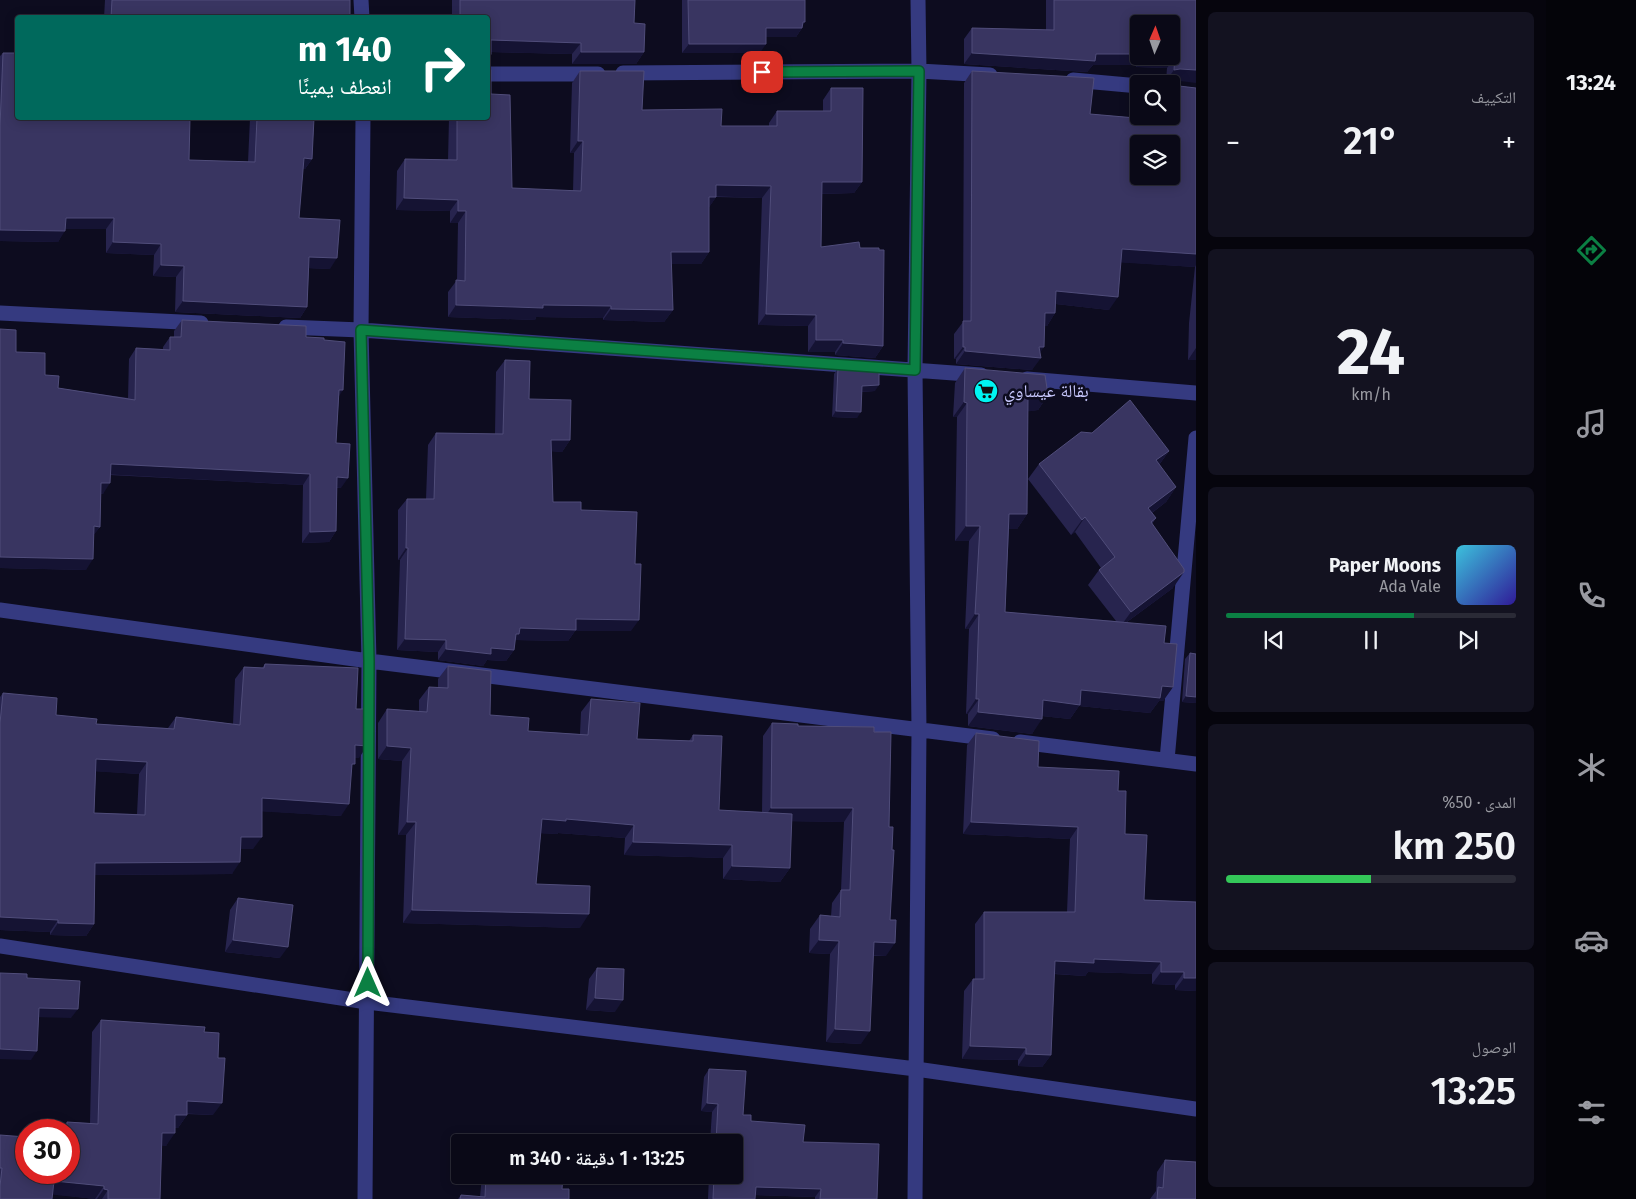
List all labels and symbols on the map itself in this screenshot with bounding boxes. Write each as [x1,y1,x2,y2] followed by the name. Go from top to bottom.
[1130,15,1180,65] north arrow
[741,51,783,93] pin
[973,378,999,404] supermarket icon: بقالة عيساوي
[1004,380,1089,406] place label: بقالة عيساوي
[341,956,393,1008] position arrow
[15,1119,80,1184] speed limit sign: 30

